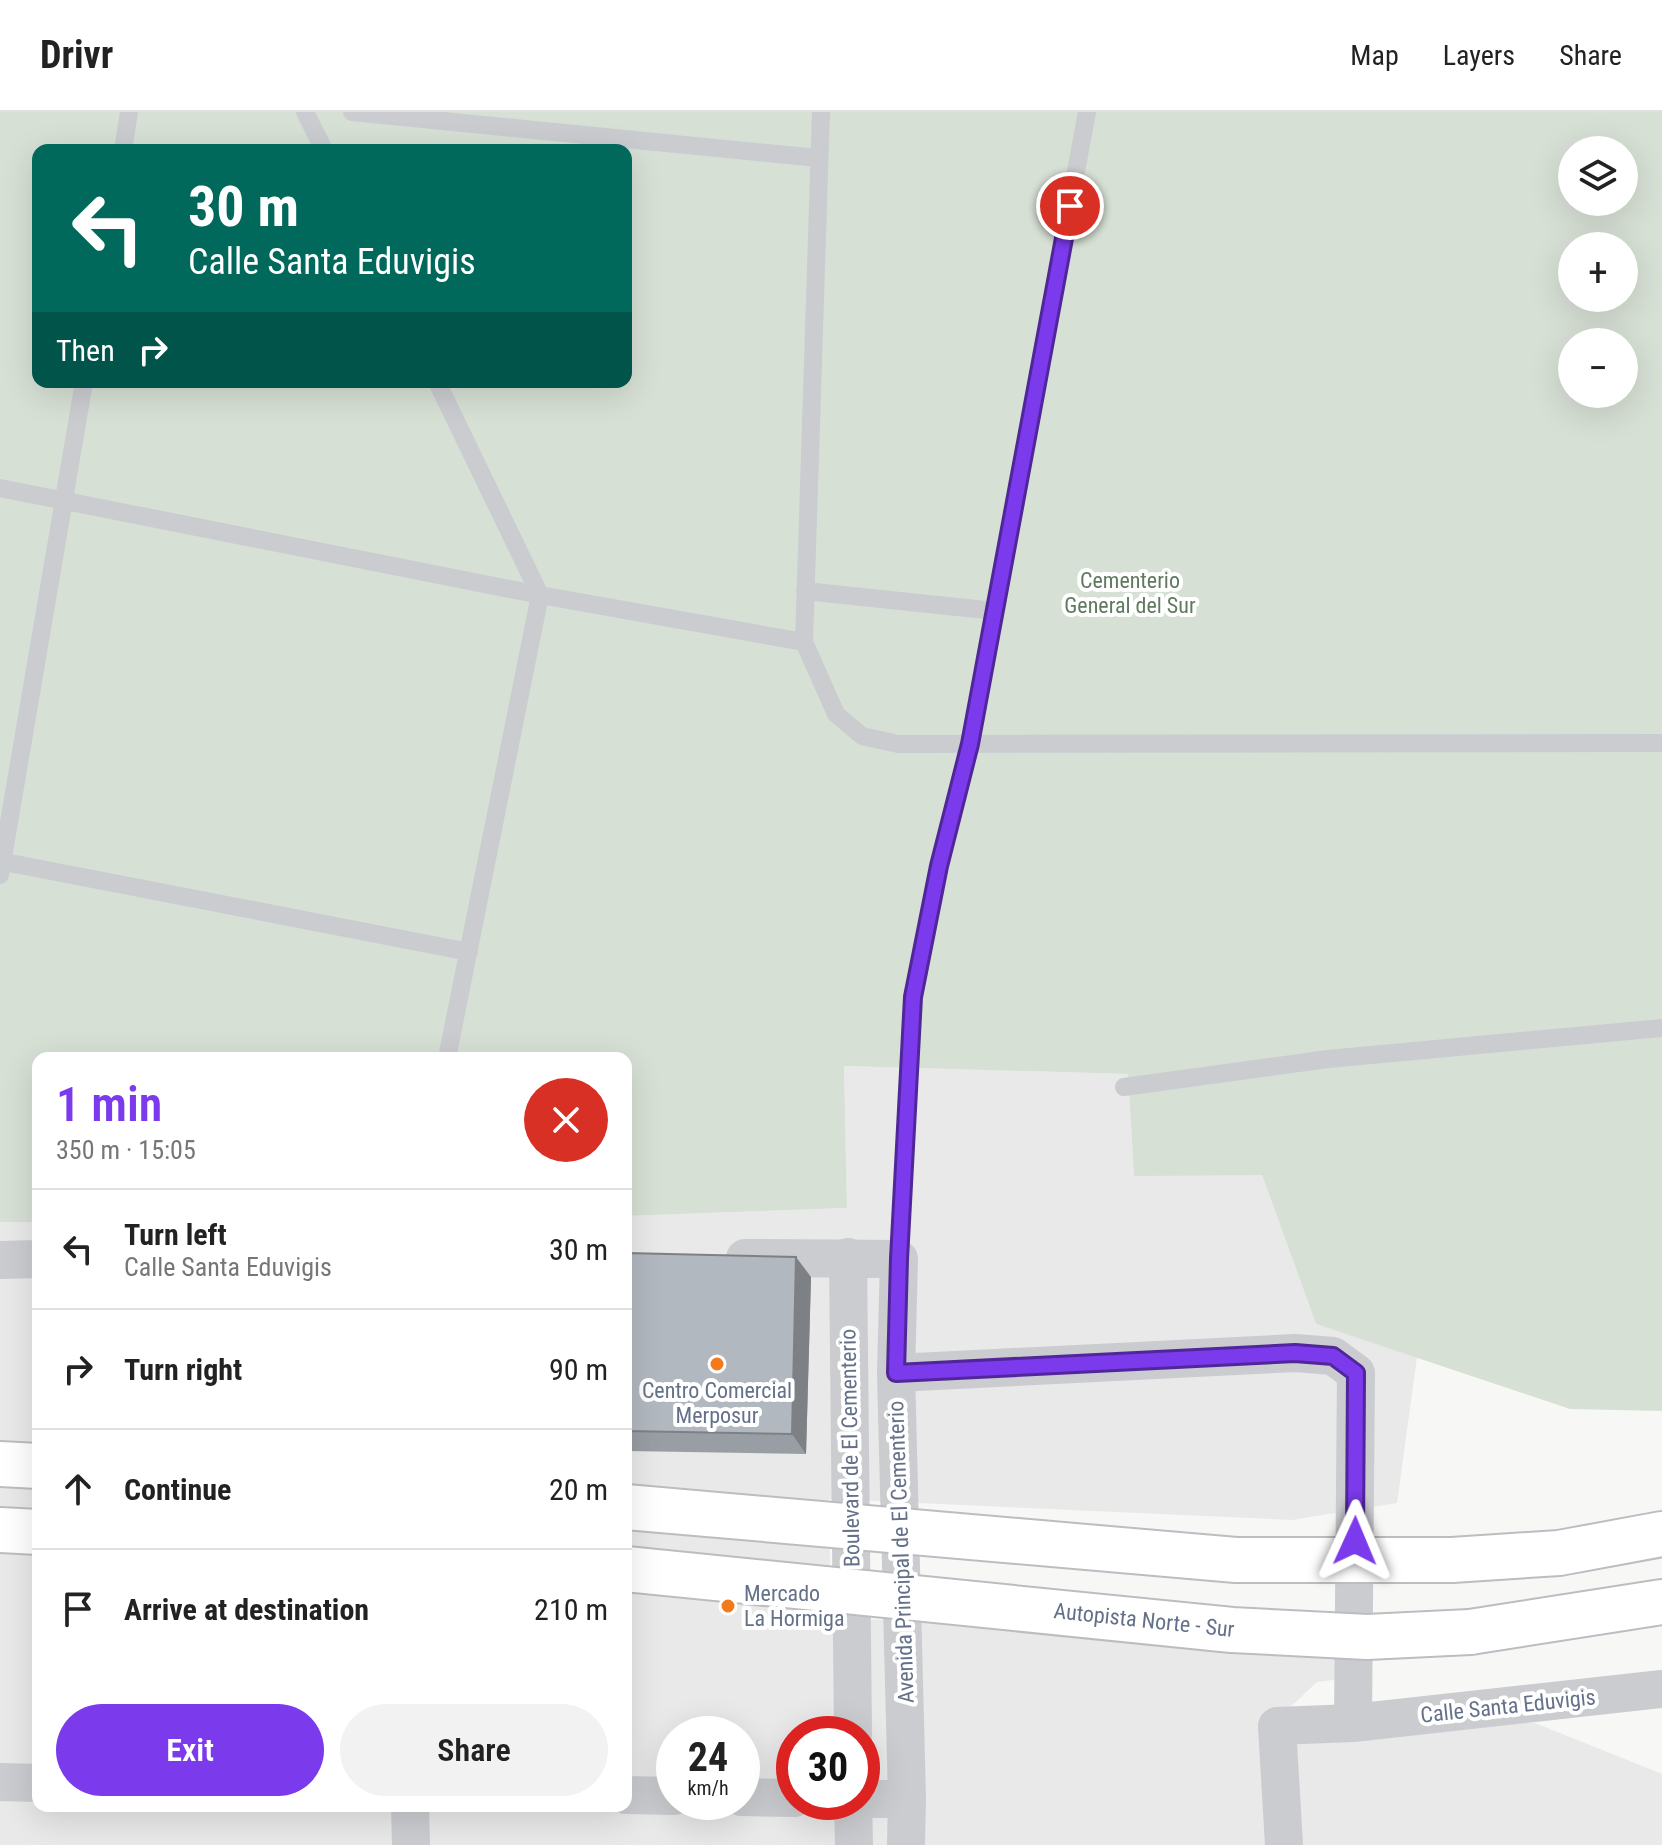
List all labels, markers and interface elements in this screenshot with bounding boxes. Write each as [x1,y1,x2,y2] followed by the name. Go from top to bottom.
[40,33,113,77] text: Drivr
[1350,39,1399,72] text: Map
[1443,39,1515,72] text: Layers
[1559,39,1622,72] text: Share
[1558,136,1638,408] map controls
[1558,136,1638,216] button: layers
[1036,172,1104,240] pin
[188,174,299,240] text: 30 m
[56,176,160,280] icon: left
[1048,184,1092,228] icon: arrive
[1558,232,1638,312] button: +
[188,241,476,283] text: Calle Santa Eduvigis
[131,328,175,372] icon: right
[1558,328,1638,408] button: −
[56,333,115,368] text: Then
[1064,568,1196,618] park label: Cementerio General del Sur
[56,1076,162,1133] text: 1 min
[524,1078,608,1162] button: close
[56,1135,196,1165] text: 350 m · 15:05
[124,1217,227,1252] text: Turn left
[56,1227,100,1271] icon: left
[549,1232,608,1267] text: 30 m
[124,1252,332,1282] text: Calle Santa Eduvigis
[835,1329,865,1567] street label: Boulevard de El Cementerio
[56,1347,100,1391] icon: right
[124,1352,242,1387] text: Turn right
[549,1352,608,1387] text: 90 m
[708,1355,726,1373] marker: Centro Comercial Merposur
[642,1378,792,1428] place label: Centro Comercial Merposur
[883,1400,919,1704] street label: Avenida Principal de El Cementerio
[56,1467,100,1511] icon: ahead
[124,1472,231,1507] text: Continue
[549,1472,608,1507] text: 20 m
[1313,1499,1397,1583] position arrow
[744,1581,844,1631] place label: Mercado La Hormiga
[56,1587,100,1631] icon: arrive
[124,1592,369,1627] text: Arrive at destination
[534,1592,608,1627] text: 210 m
[719,1597,737,1615] marker: Mercado La Hormiga
[1052,1598,1236,1642] street label: Autopista Norte - Sur
[1419,1684,1597,1728] street label: Calle Santa Eduvigis
[56,1704,324,1796] button: Exit
[340,1704,608,1796] button: Share
[776,1716,880,1820] speed limit sign: 30
[688,1734,728,1781] text: 24
[687,1776,729,1800] text: km/h

